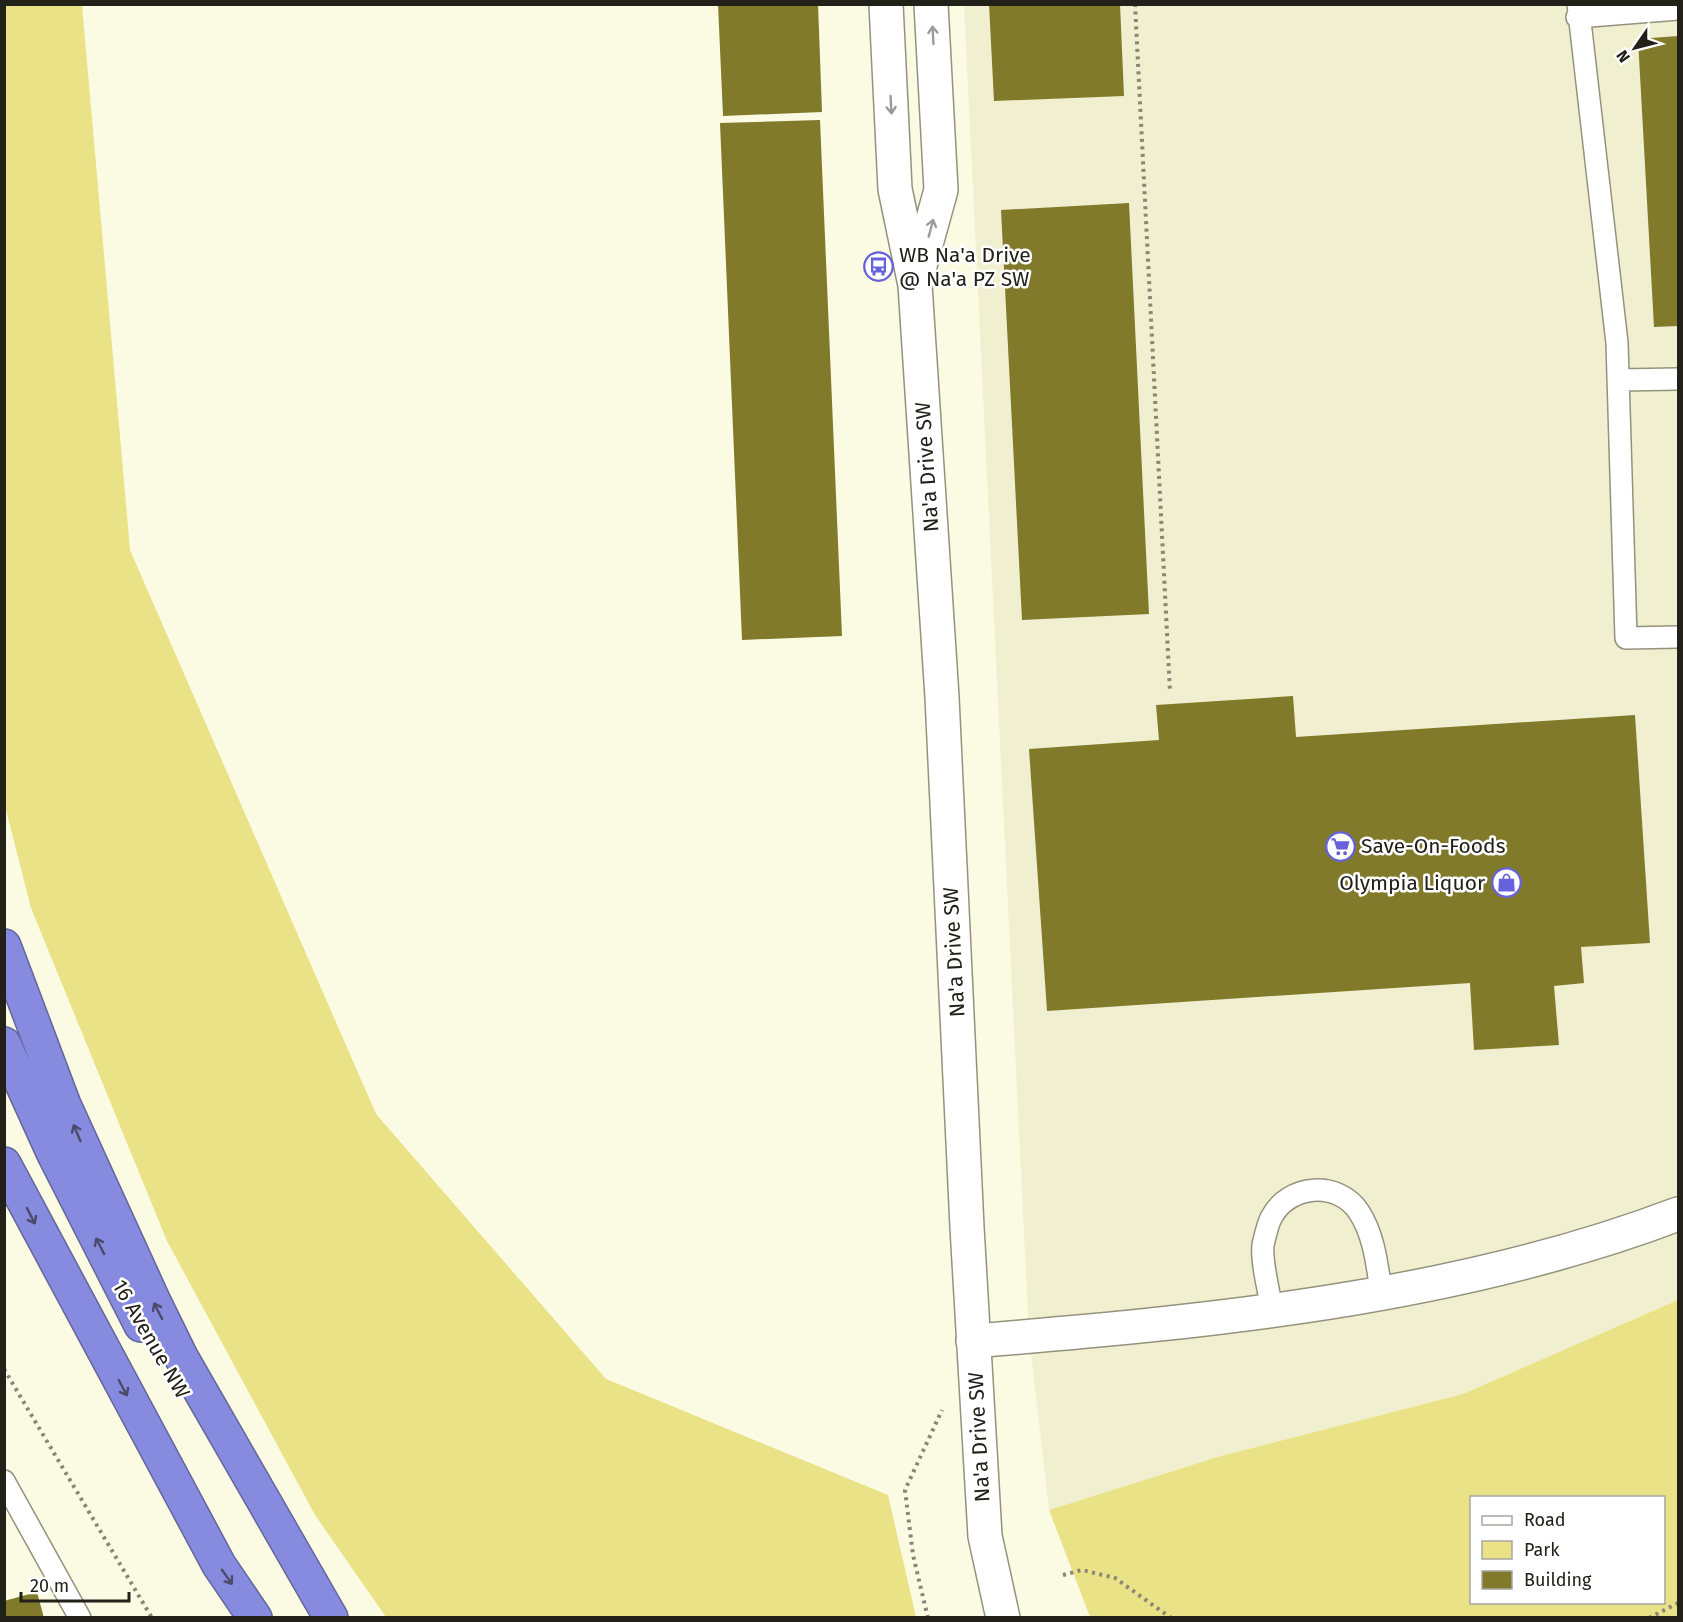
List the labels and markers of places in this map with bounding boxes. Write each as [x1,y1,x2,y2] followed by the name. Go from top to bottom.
[899,242,1031,292] place label: WB Na'a Drive @ Na'a PZ SW
[862,251,894,283] bus stop icon: WB Na'a Drive @ Na'a PZ SW
[1324,830,1356,862] supermarket icon: Save-On-Foods
[1361,833,1506,859] place label: Save-On-Foods
[1490,867,1522,899] shop icon: Olympia Liquor
[1339,870,1485,896] place label: Olympia Liquor

